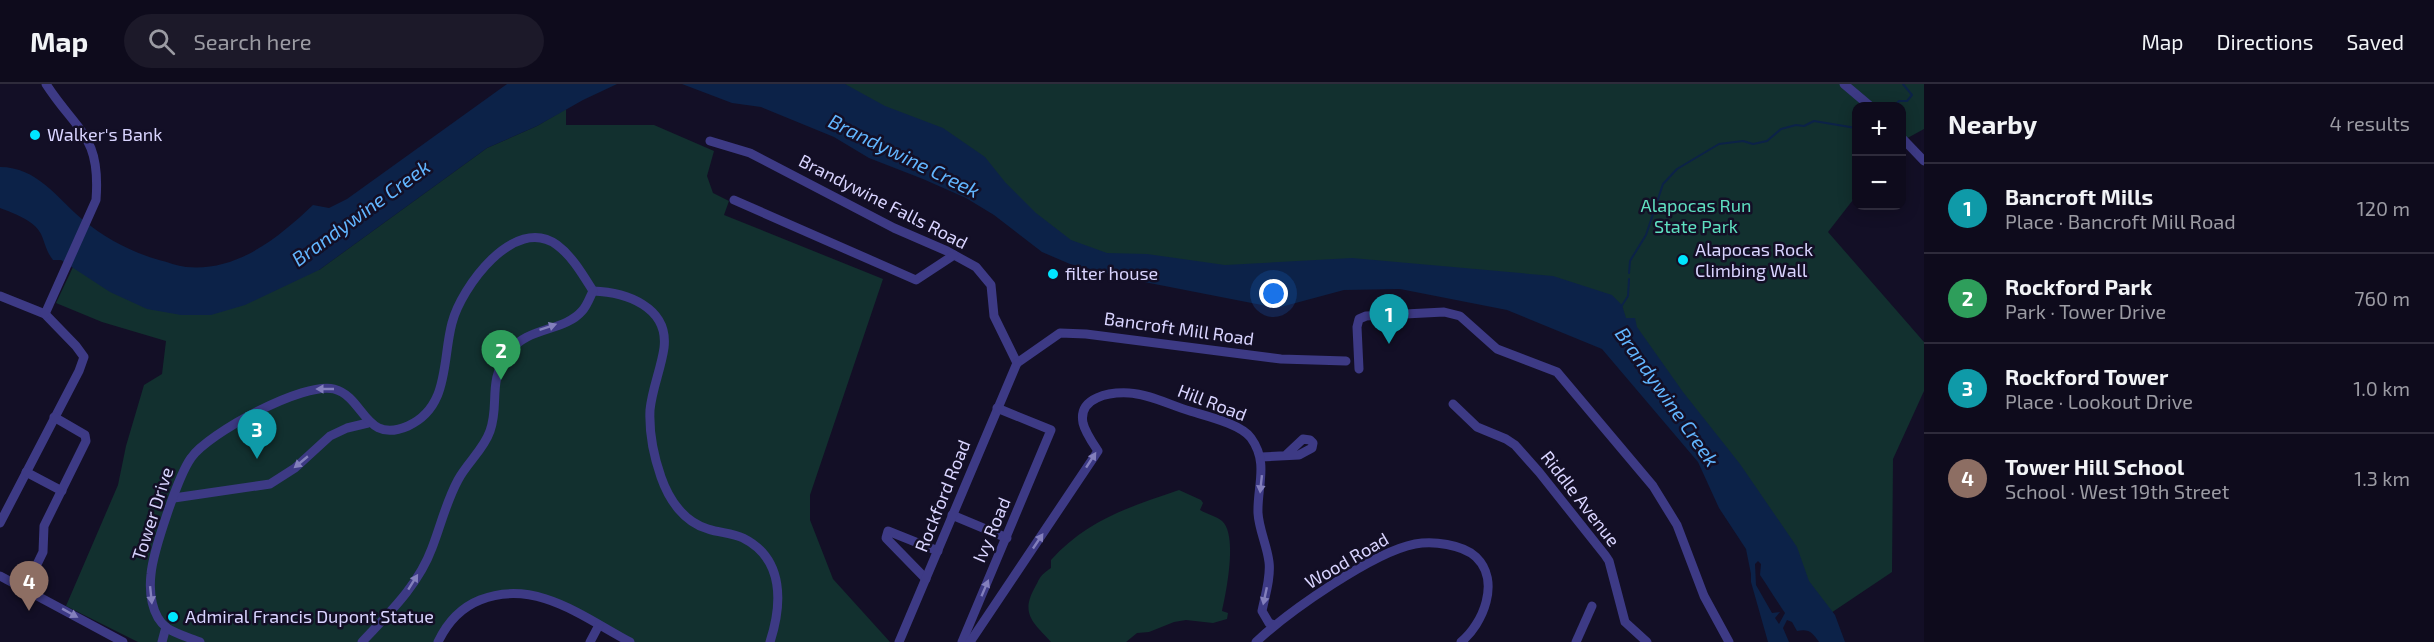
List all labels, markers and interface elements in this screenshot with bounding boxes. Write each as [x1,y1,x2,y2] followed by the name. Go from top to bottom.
[124,14,544,68] search box
[30,24,88,58] text: Map
[145,25,178,58] icon: search
[193,28,312,54] text: Search here
[2141,29,2184,54] text: Map
[2217,29,2313,54] text: Directions
[2346,29,2404,54] text: Saved
[1852,102,1906,210] map controls
[1852,102,1906,156] button: +
[825,108,984,203] water label: Brandywine Creek
[1948,108,2037,139] text: Nearby
[2330,111,2410,135] text: 4 results
[47,123,162,145] place label: Walker's Bank
[28,128,42,142] marker: Walker's Bank
[795,149,972,253] street label: Brandywine Falls Road
[287,154,435,271] water label: Brandywine Creek
[1852,156,1906,210] button: −
[2005,183,2153,209] text: Bancroft Mills
[1641,194,1751,237] park label: Alapocas Run State Park
[1963,196,1972,220] text: 1
[2357,196,2410,220] text: 120 m
[2005,209,2236,233] text: Place · Bancroft Mill Road
[1695,238,1813,281] place label: Alapocas Rock Climbing Wall
[1676,253,1690,267] marker: Alapocas Rock Climbing Wall
[1065,262,1158,284] place label: filter house
[1046,267,1060,281] marker: filter house
[2005,273,2152,299] text: Rockford Park
[1259,279,1288,308] your location
[1962,286,1973,310] text: 2
[2354,286,2410,310] text: 760 m
[1370,294,1408,344] pin: 1
[2005,299,2166,323] text: Park · Tower Drive
[1103,307,1256,349] street label: Bancroft Mill Road
[539,322,557,332] one-way arrow
[1610,322,1725,471] water label: Brandywine Creek
[482,330,520,380] pin: 2
[2005,363,2168,389] text: Rockford Tower
[1962,376,1973,400] text: 3
[2353,376,2410,400] text: 1.0 km
[1175,379,1250,425] street label: Hill Road
[315,385,334,394] one-way arrow
[2005,389,2193,413] text: Place · Lookout Drive
[238,410,276,459] pin: 3
[910,436,975,555] street label: Rockford Road
[1537,446,1625,551] street label: Riddle Avenue
[1086,452,1097,468] one-way arrow
[2005,453,2184,479] text: Tower Hill School
[293,456,309,469] one-way arrow
[127,464,177,563] street label: Tower Drive
[1961,466,1974,490] text: 4
[2354,466,2410,490] text: 1.3 km
[1256,475,1265,494] one-way arrow
[2005,479,2229,503] text: School · West 19th Street
[968,494,1015,566] street label: Ivy Road
[1301,527,1392,593] street label: Wood Road
[1032,533,1043,549] one-way arrow
[9,562,48,611] pin: 4
[408,574,419,590] one-way arrow
[981,580,990,597] one-way arrow
[146,585,156,604] one-way arrow
[1260,587,1269,606] one-way arrow
[185,605,434,627] place label: Admiral Francis Dupont Statue
[62,608,79,618] one-way arrow
[166,610,180,624] marker: Admiral Francis Dupont Statue

